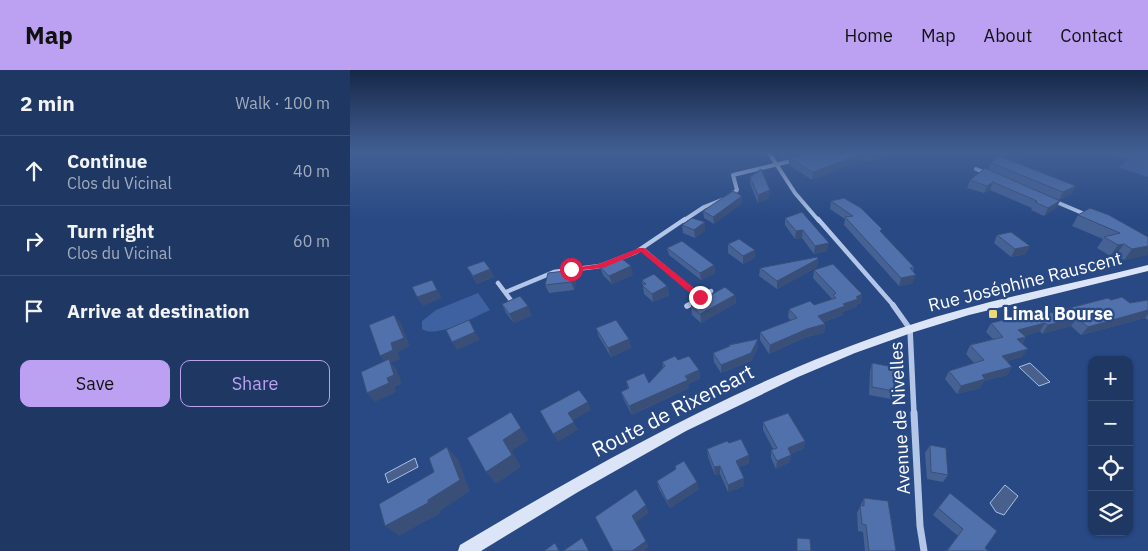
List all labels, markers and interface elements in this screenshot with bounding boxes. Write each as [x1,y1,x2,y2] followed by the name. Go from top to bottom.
[25,19,73,51] text: Map
[845,24,893,47] text: Home
[921,24,956,47] text: Map
[984,24,1032,47] text: About
[1060,24,1123,47] text: Contact
[20,89,75,117] text: 2 min
[235,93,330,113] text: Walk · 100 m
[67,149,147,173] text: Continue
[20,157,48,185] icon: ahead
[293,161,330,181] text: 40 m
[67,173,172,193] text: Clos du Vicinal
[67,219,154,243] text: Turn right
[20,227,48,255] icon: right
[293,231,330,251] text: 60 m
[67,243,172,263] text: Clos du Vicinal
[926,246,1124,317] street label: Rue Joséphine Rauscent
[560,258,583,281] route start
[689,286,712,309] route end
[20,297,48,325] icon: arrive
[67,299,250,323] text: Arrive at destination
[1003,302,1113,325] place label: Limal Bourse
[987,308,999,320] marker: Limal Bourse
[884,341,915,495] street label: Avenue de Nivelles
[1088,356,1133,536] map controls
[1088,356,1133,401] button: +
[587,357,758,463] street label: Route de Rixensart
[20,360,170,407] button: Save
[180,360,330,407] button: Share
[1088,401,1133,446] button: −
[1088,446,1133,491] button: locate
[1088,491,1133,536] button: layers

